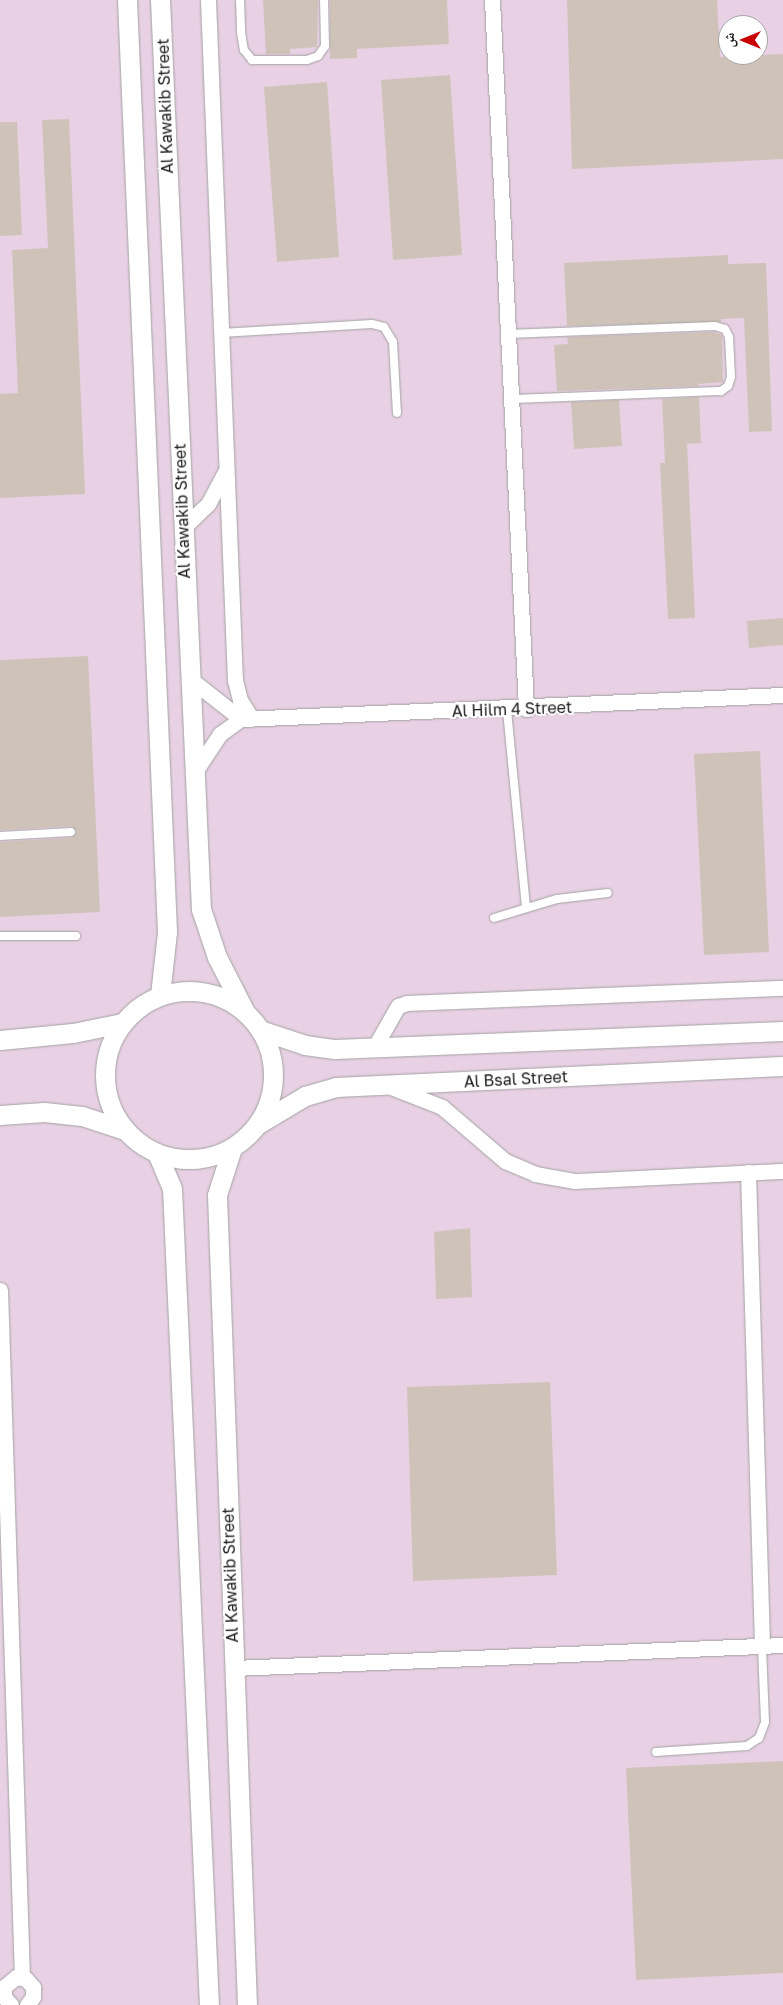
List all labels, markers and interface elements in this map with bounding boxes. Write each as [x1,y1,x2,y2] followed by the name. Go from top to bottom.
[718,15,768,65] north arrow
[720,33,737,47] text: ش
[153,38,177,174] street label: Al Kawakib Street
[170,443,194,579] street label: Al Kawakib Street
[452,697,572,721] street label: Al Hilm 4 Street
[463,1067,569,1091] street label: Al Bsal Street
[218,1507,242,1643] street label: Al Kawakib Street

